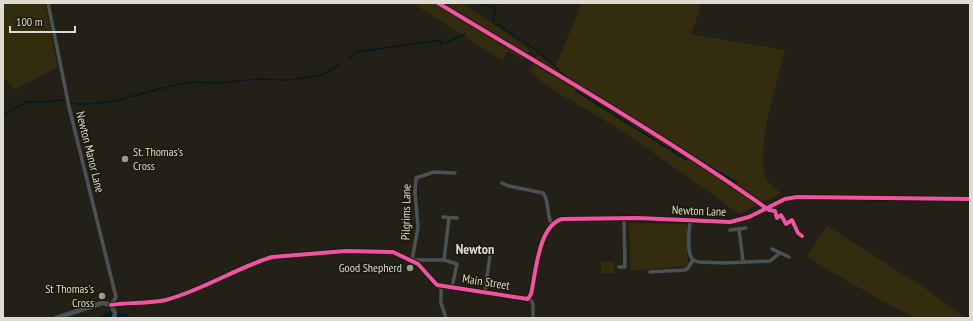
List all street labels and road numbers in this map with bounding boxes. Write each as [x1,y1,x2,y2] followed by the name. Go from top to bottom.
[73,110,108,194] street label: Newton Manor Lane
[398,184,413,240] street label: Pilgrims Lane
[672,202,727,219] street label: Newton Lane
[461,270,511,293] street label: Main Street

